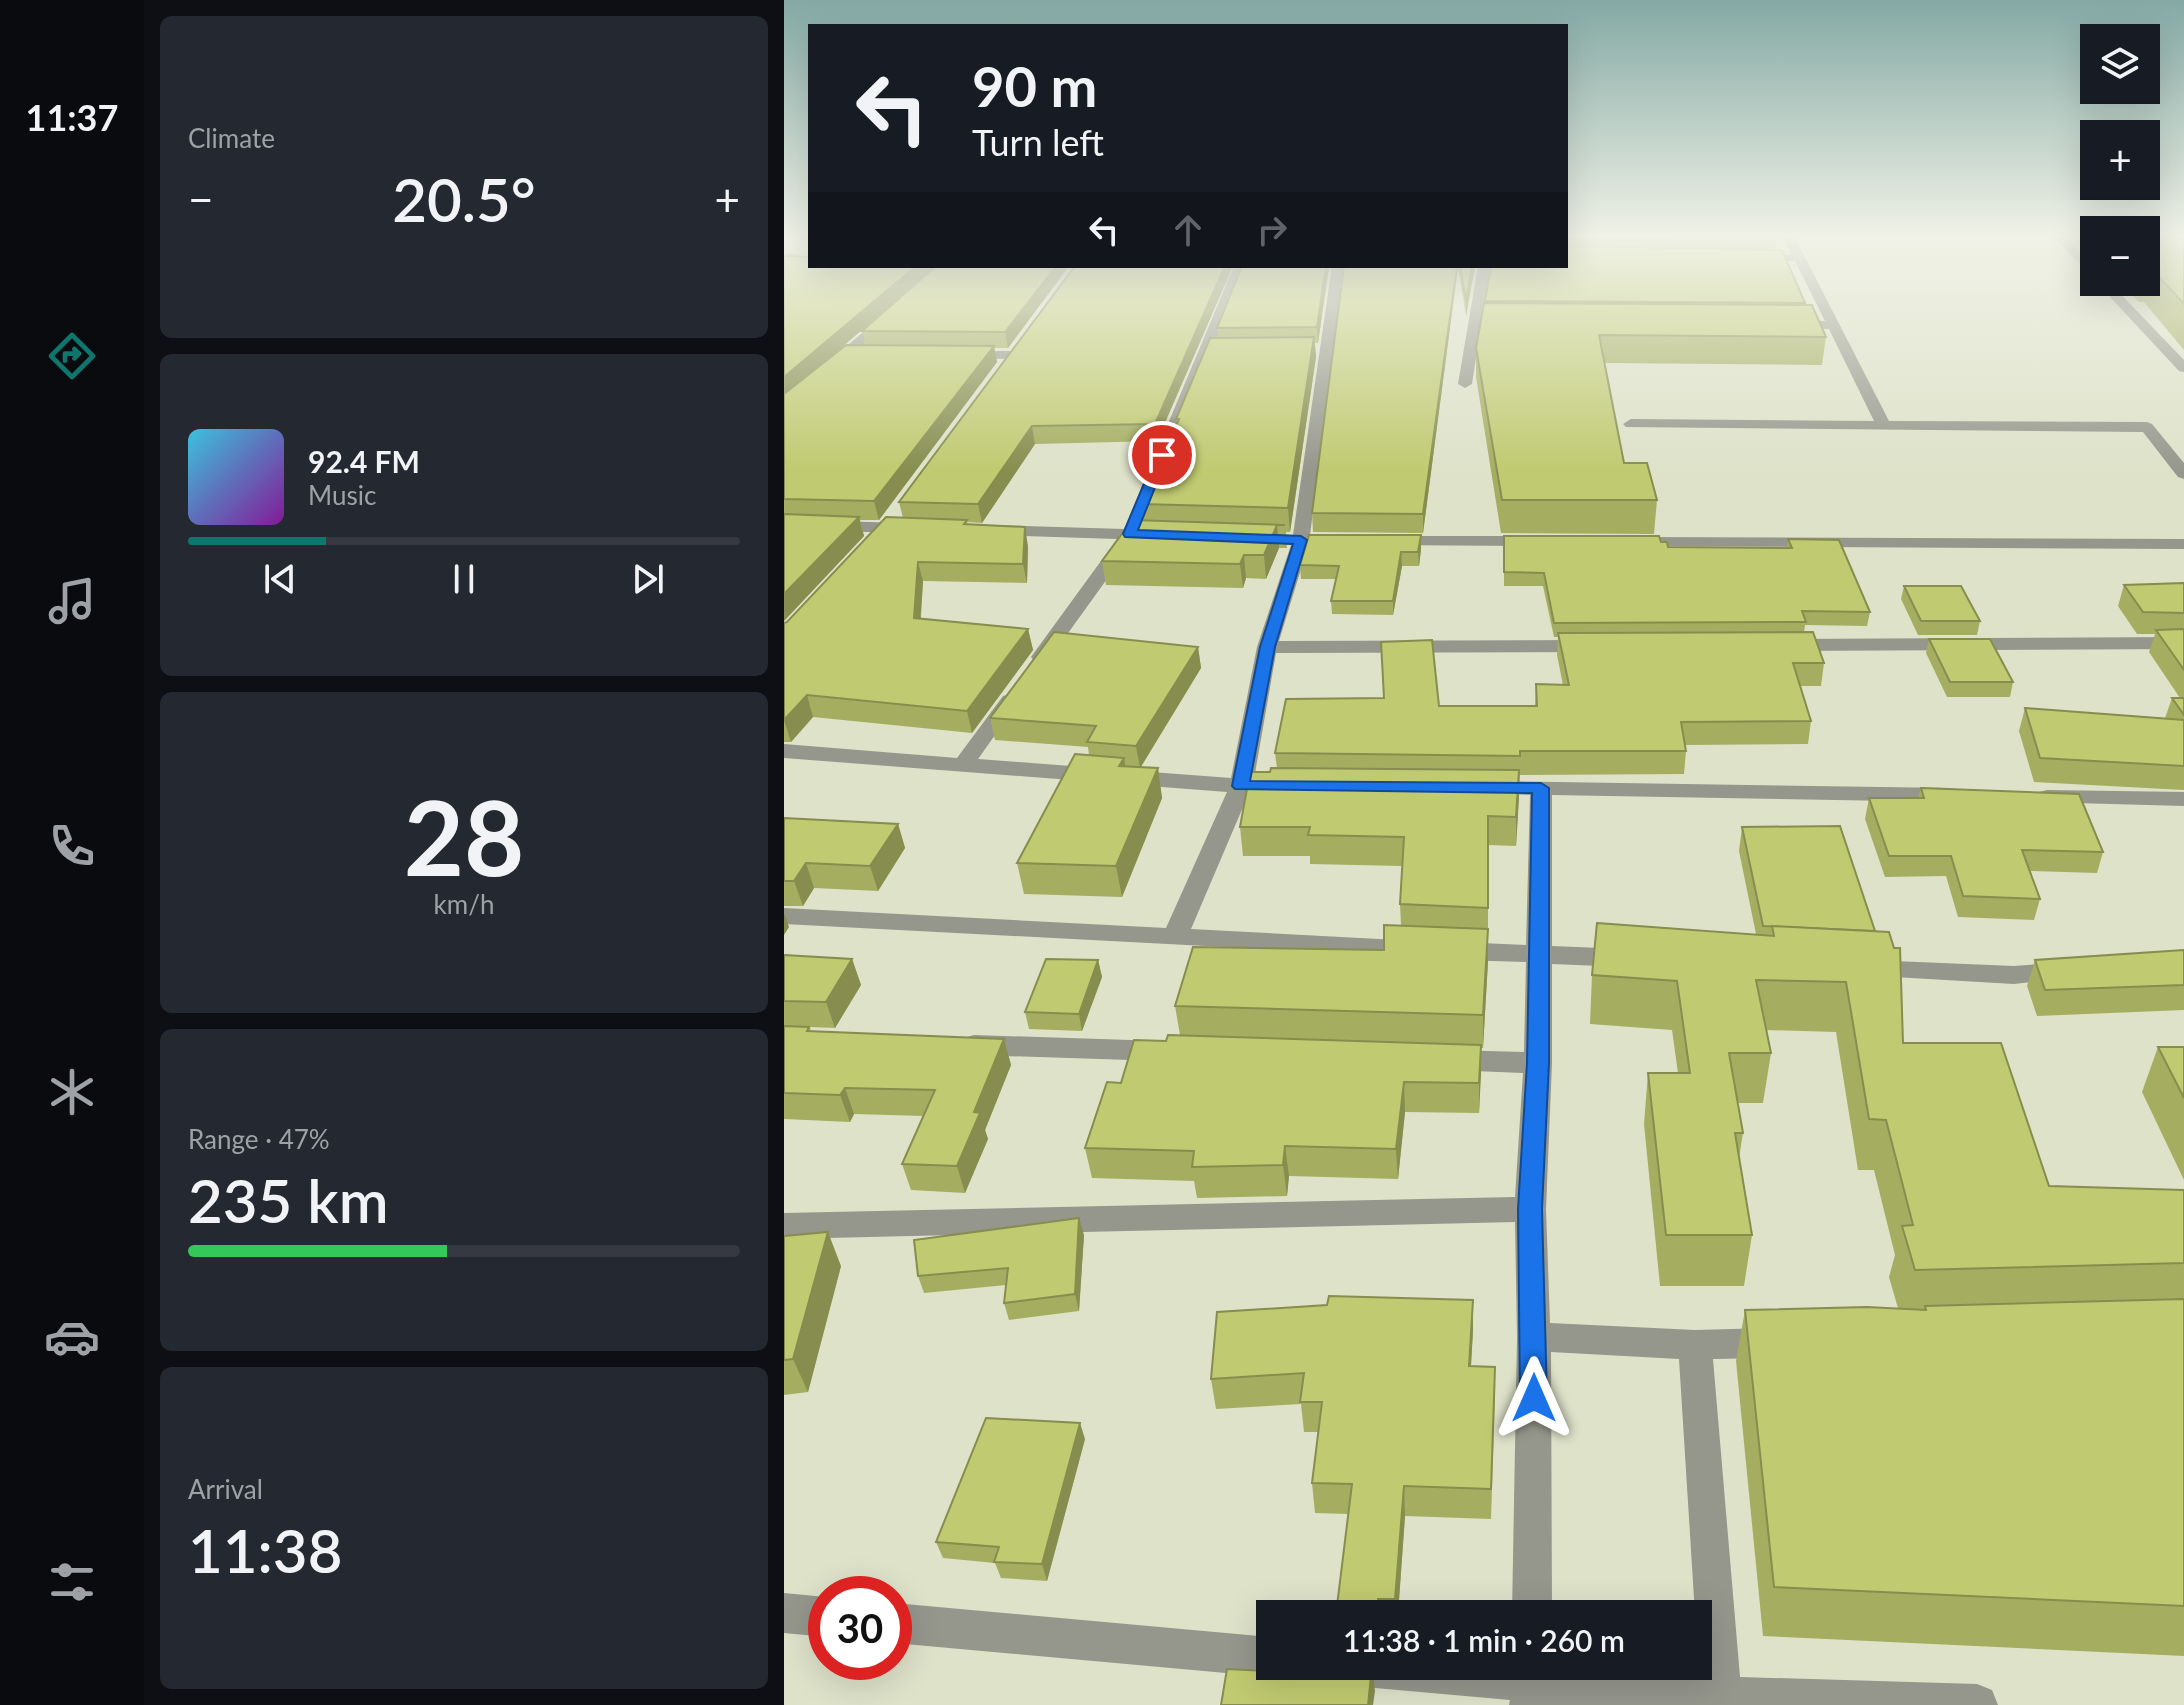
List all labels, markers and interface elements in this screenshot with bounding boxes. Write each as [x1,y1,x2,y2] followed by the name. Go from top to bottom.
[2080,24,2160,296] map controls
[2080,24,2160,104] button: layers
[972,52,1097,119] text: 90 m
[840,56,944,160] icon: left
[26,95,118,139] text: 11:37
[972,120,1104,164] text: Turn left
[2080,120,2160,200] button: +
[188,122,275,154] text: Climate
[392,163,536,235] text: 20.5°
[188,173,214,225] text: −
[714,173,740,225] text: +
[1082,208,1126,252] icon: left
[1166,208,1210,252] icon: ahead
[1250,208,1294,252] icon: right
[2080,216,2160,296] button: −
[44,328,100,384] icon: directions
[1128,421,1196,489] pin
[1140,433,1184,477] icon: arrive
[308,443,420,479] text: 92.4 FM
[308,479,376,511] text: Music
[258,557,302,601] icon: previous
[442,557,486,601] icon: pause
[626,557,670,601] icon: next
[44,573,100,629] icon: music
[404,773,524,898] text: 28
[44,818,100,874] icon: phone
[434,888,494,920] text: km/h
[44,1064,100,1120] icon: climate
[188,1123,330,1155] text: Range · 47%
[188,1164,389,1236] text: 235 km
[44,1309,100,1365] icon: car
[1492,1356,1576,1440] position arrow
[188,1473,263,1505] text: Arrival
[188,1514,342,1586] text: 11:38
[44,1554,100,1610] icon: filters
[808,1576,912,1680] speed limit sign: 30
[1343,1622,1625,1658] text: 11:38 · 1 min · 260 m

